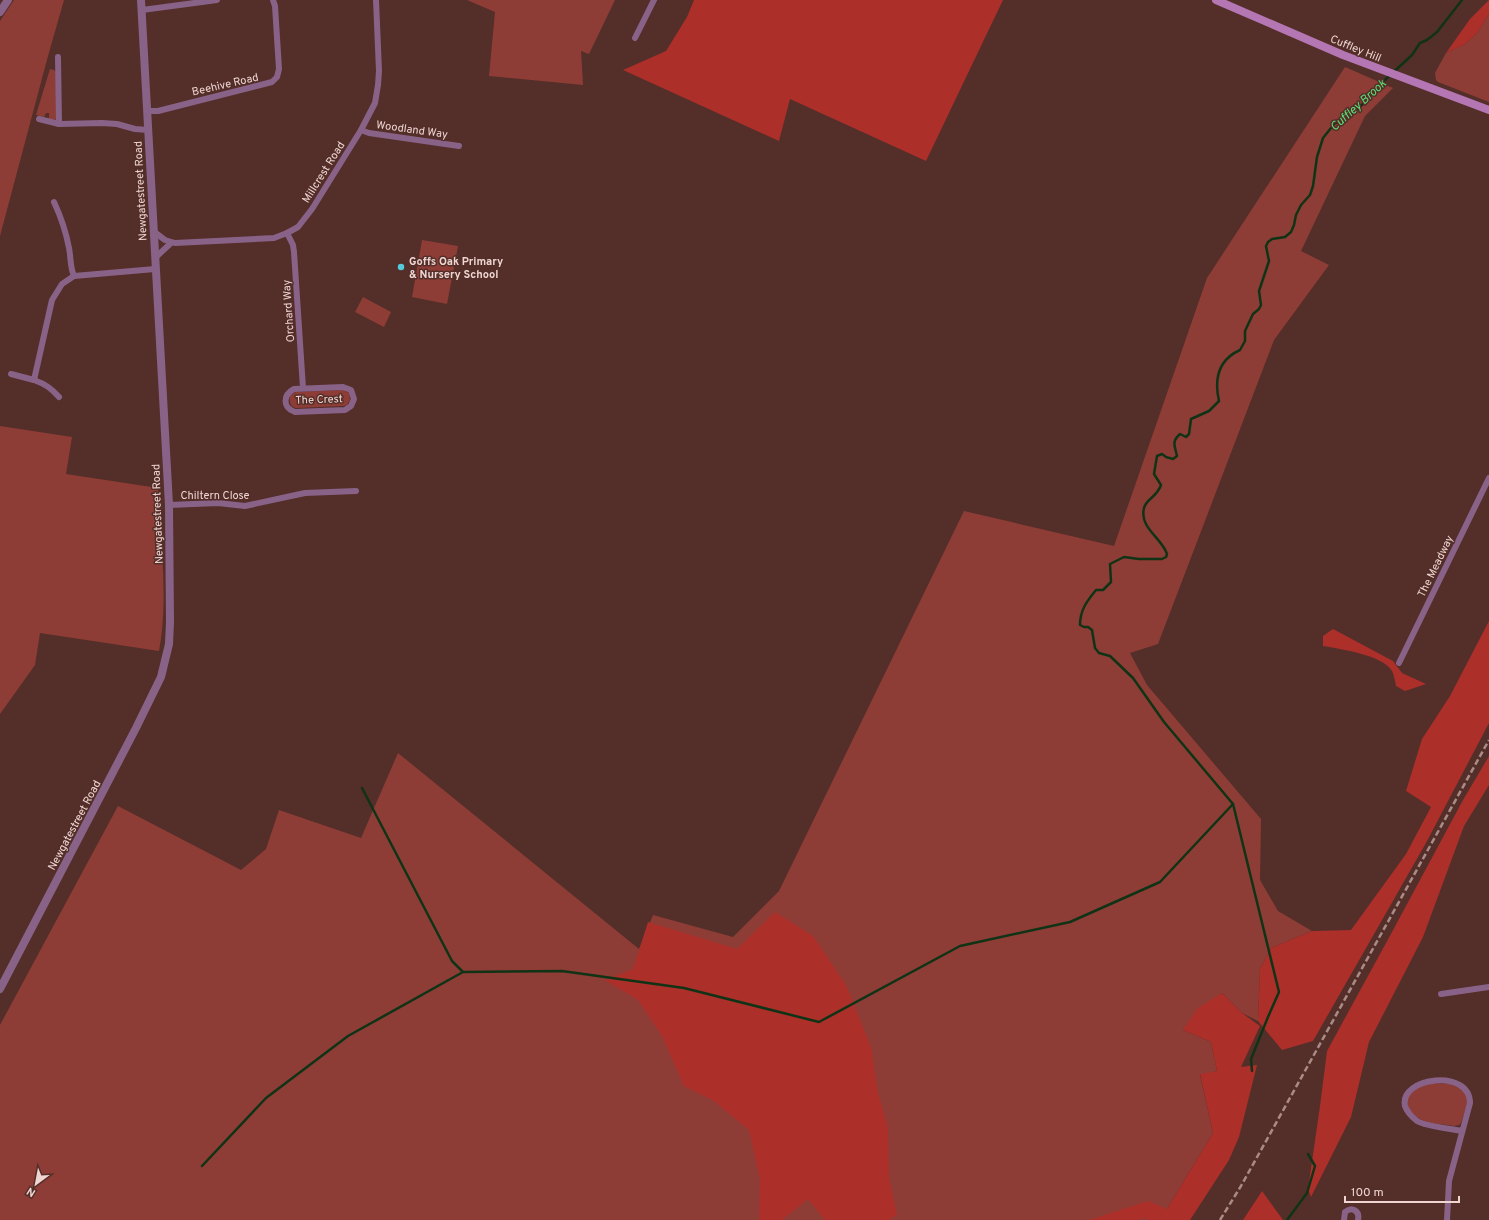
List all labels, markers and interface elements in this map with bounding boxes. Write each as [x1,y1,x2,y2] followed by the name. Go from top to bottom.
[1328,32,1383,66] street label: Cuffley Hill
[191,71,260,99] street label: Beehive Road
[1327,76,1391,135] water label: Cuffley Brook
[375,118,449,142] street label: Woodland Way
[299,139,348,206] street label: Millcrest Road
[131,141,151,241] street label: Newgatestreet Road
[409,255,503,282] place label: Goffs Oak Primary & Nursery School
[396,262,406,272] marker: Goffs Oak Primary & Nursery School
[280,279,298,343] street label: Orchard Way
[295,392,343,408] street label: The Crest
[149,464,167,564] street label: Newgatestreet Road
[180,489,250,503] street label: Chiltern Close
[1415,533,1457,600] street label: The Meadway
[45,778,105,873] street label: Newgatestreet Road
[16,1164,56,1204] north arrow
[1345,1178,1459,1204] scale bar
[24,1184,38,1200] text: N
[1351,1185,1384,1201] text: 100 m

